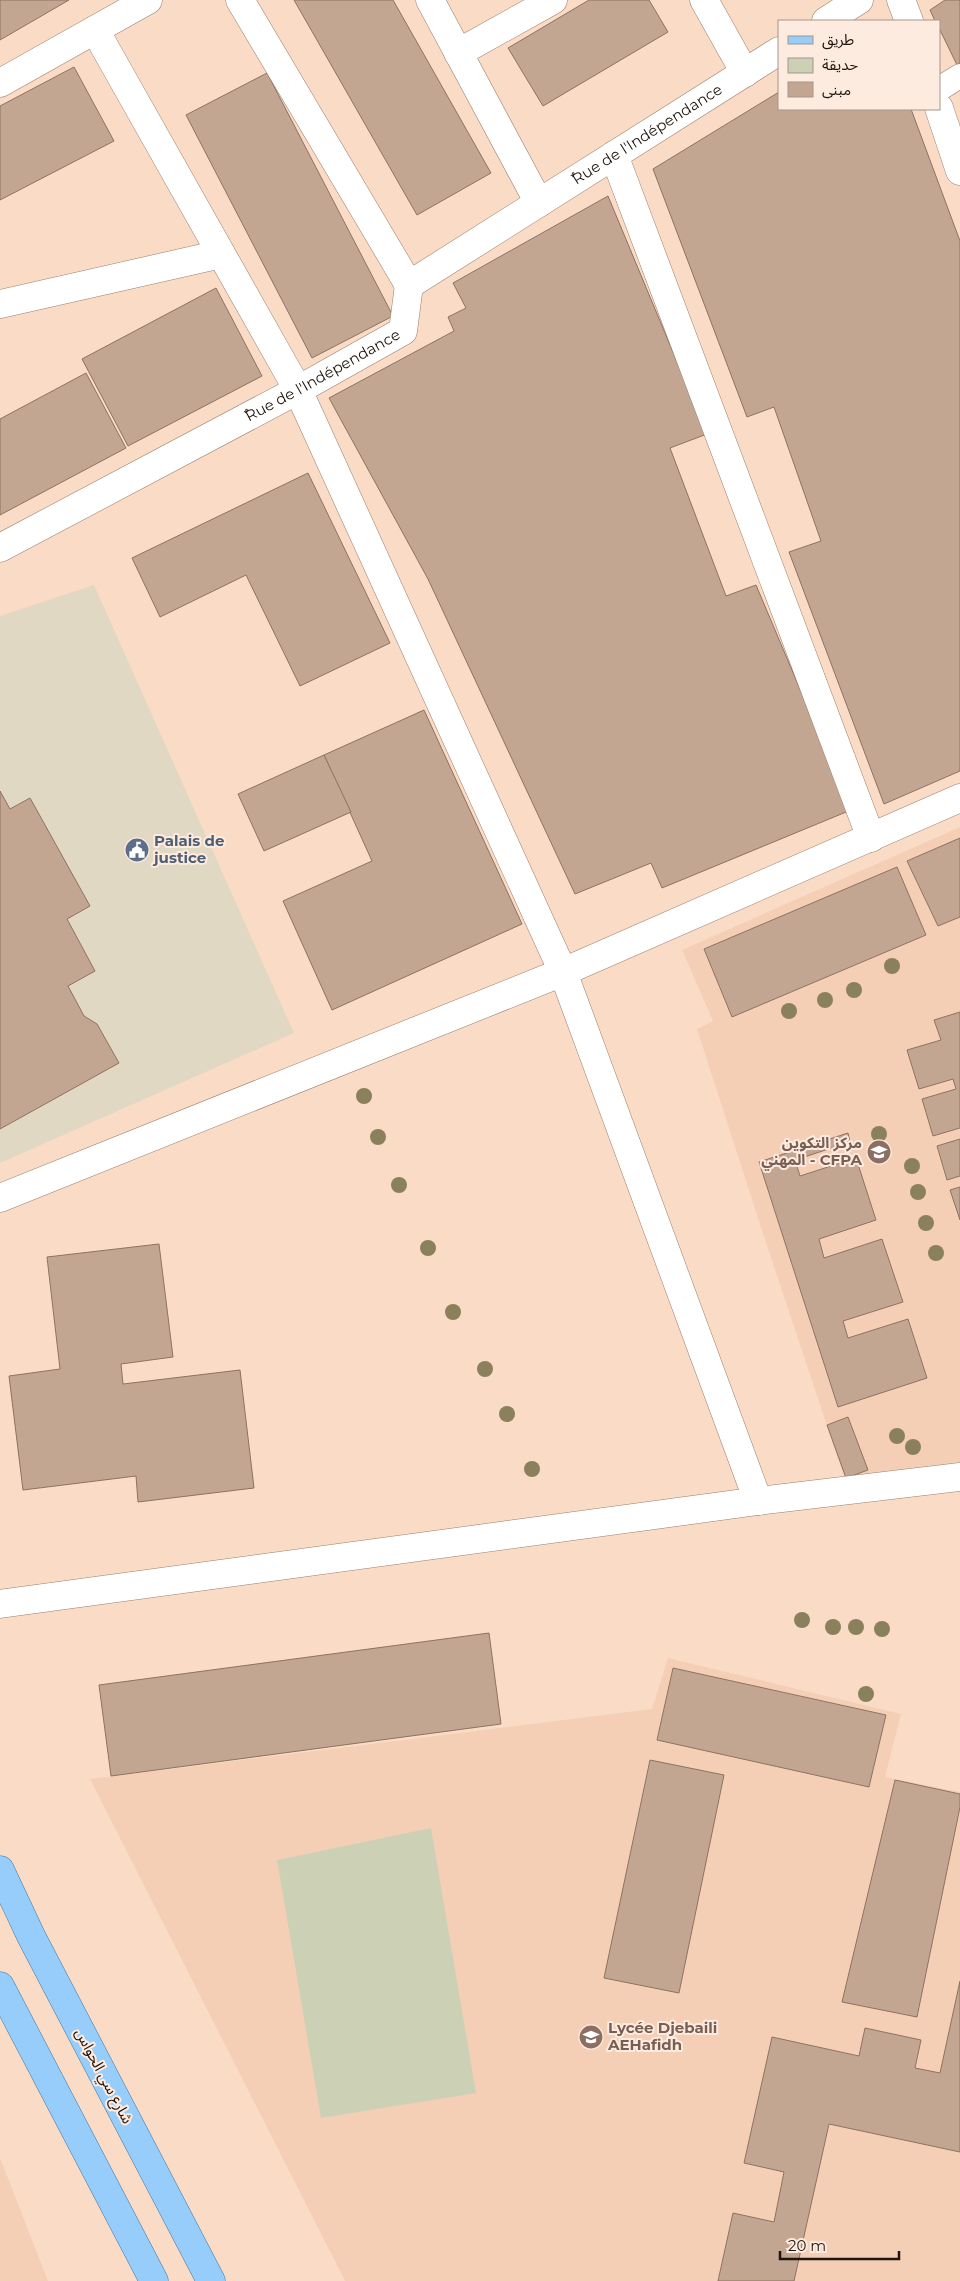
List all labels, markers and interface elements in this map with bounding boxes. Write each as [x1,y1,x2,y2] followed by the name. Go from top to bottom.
[778,20,940,110] legend
[822,30,854,50] text: طريق
[822,55,858,74] text: حديقة
[568,79,726,188] street label: ٌRue de l'Indépendance
[822,80,851,99] text: مبنى
[242,325,403,425] street label: ٌRue de l'Indépendance
[152,831,224,867] place label: Palais de justice
[124,837,150,863] public building icon: Palais de justice
[761,1133,862,1171] place label: مركز التكوين المهني - CFPA
[866,1139,892,1165] school or university icon: مركز التكوين المهني - CFPA
[607,2018,717,2054] place label: Lycée Djebaili AEHafidh
[578,2024,604,2050] school or university icon: Lycée Djebaili AEHafidh
[69,2025,138,2129] street label: شارع سي الحواس
[780,2228,899,2260] scale bar
[788,2236,826,2255] text: 20 m

